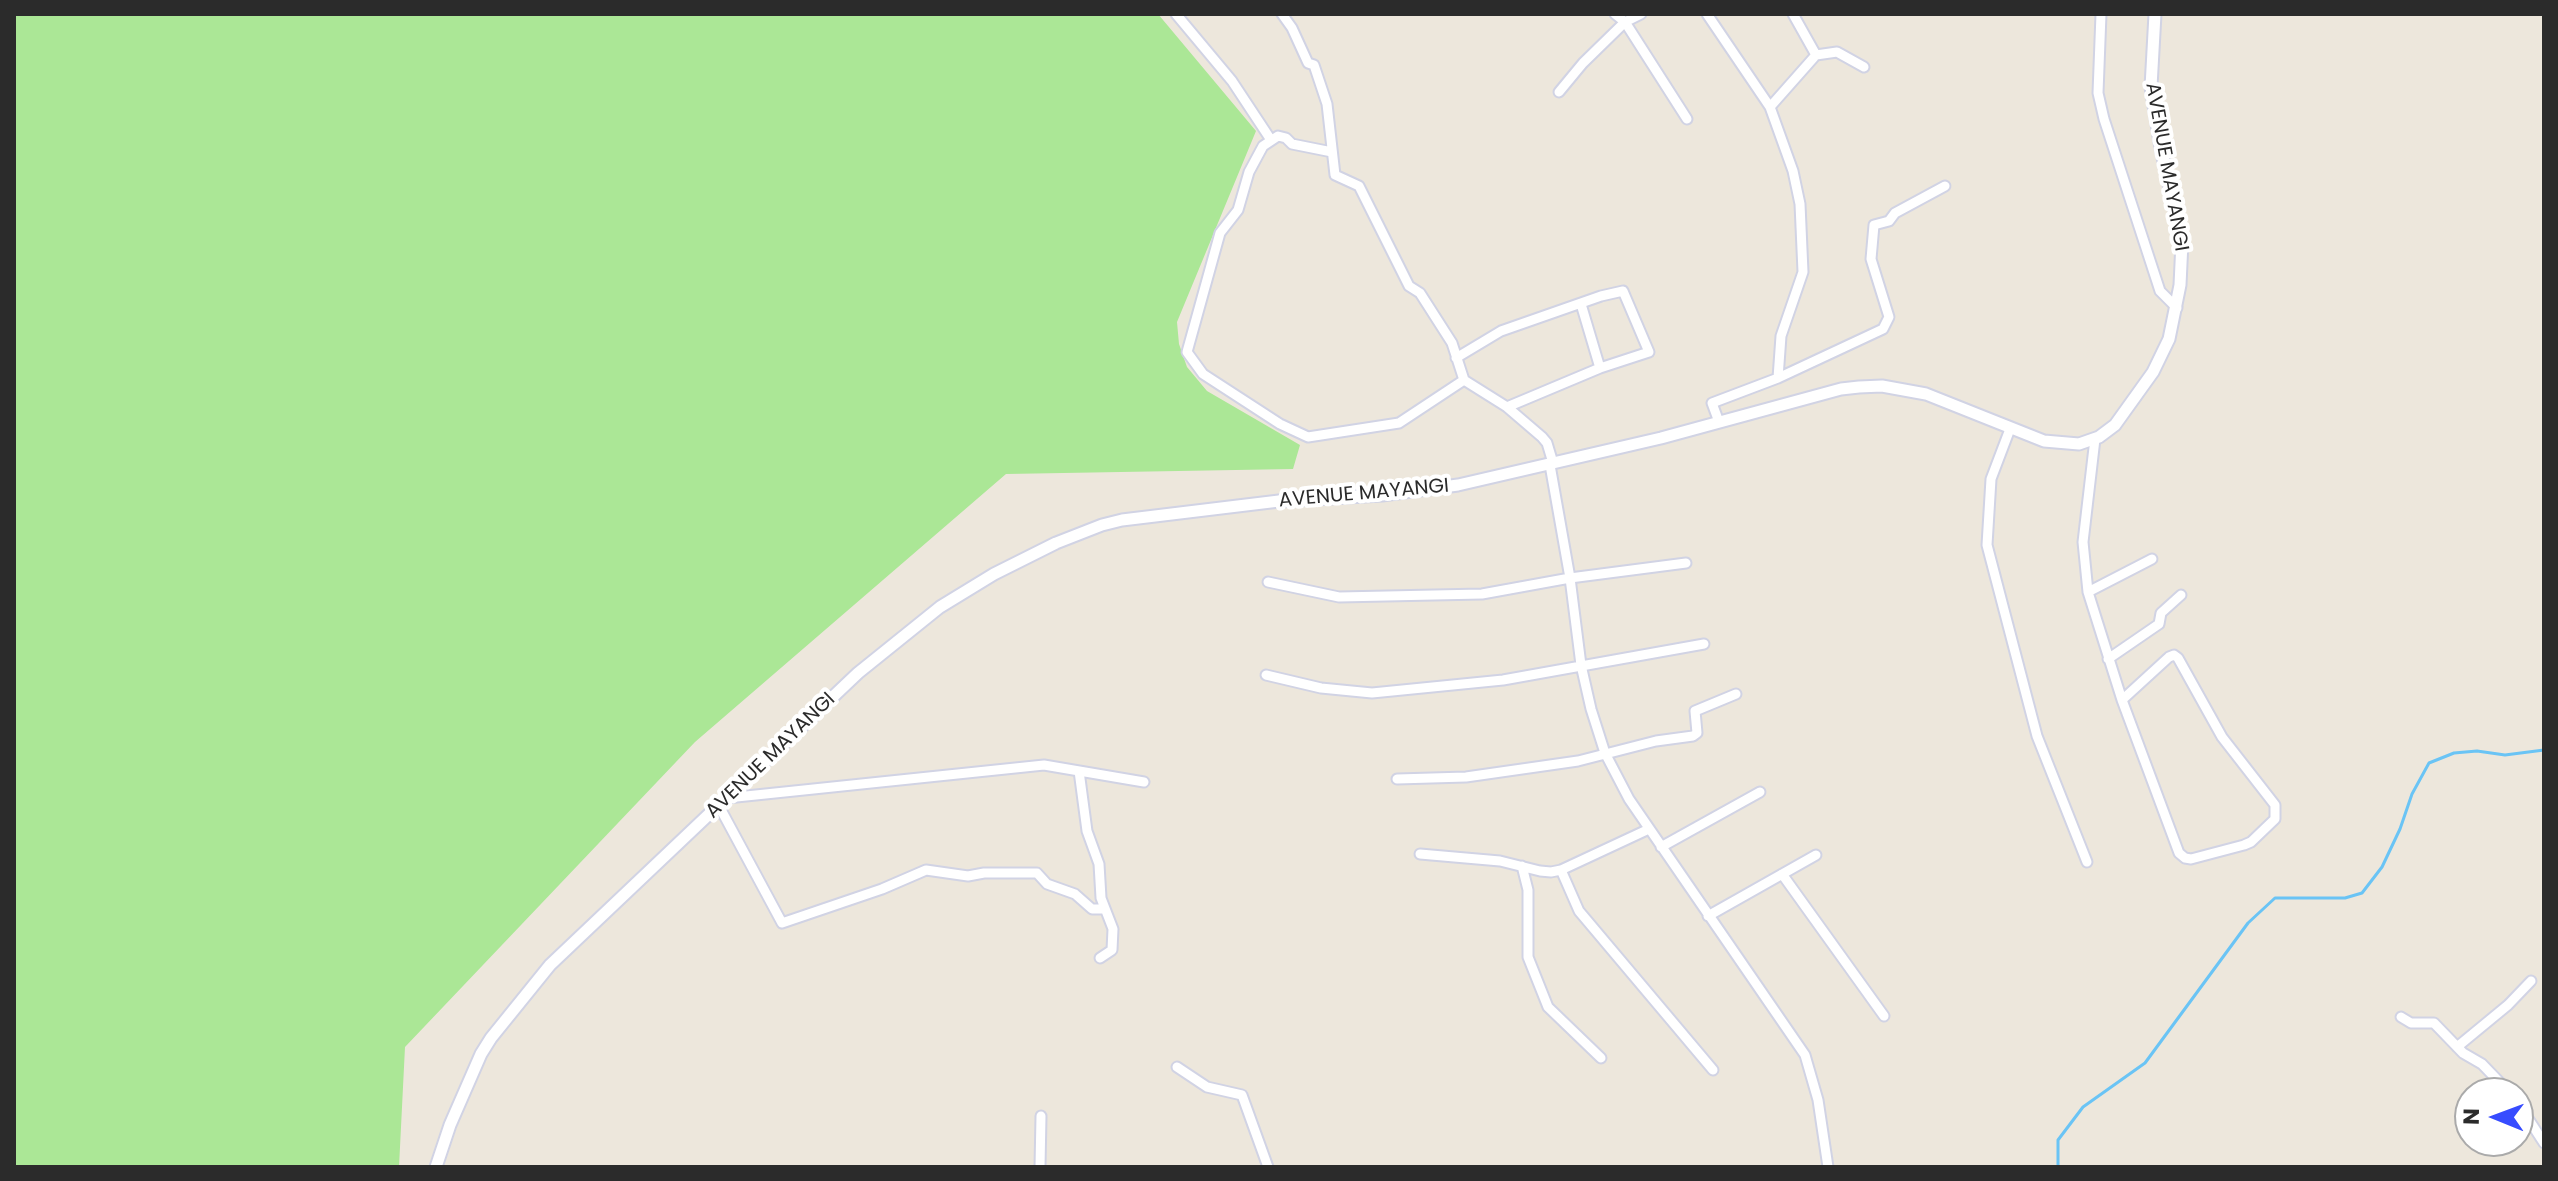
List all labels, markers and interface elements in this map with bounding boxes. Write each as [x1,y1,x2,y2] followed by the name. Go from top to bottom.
[2139,81,2193,253] street label: AVENUE MAYANGI
[1278,475,1450,513] street label: AVENUE MAYANGI
[701,688,841,824] street label: AVENUE MAYANGI
[2454,1077,2534,1157] north arrow
[2456,1108,2487,1125] text: N

